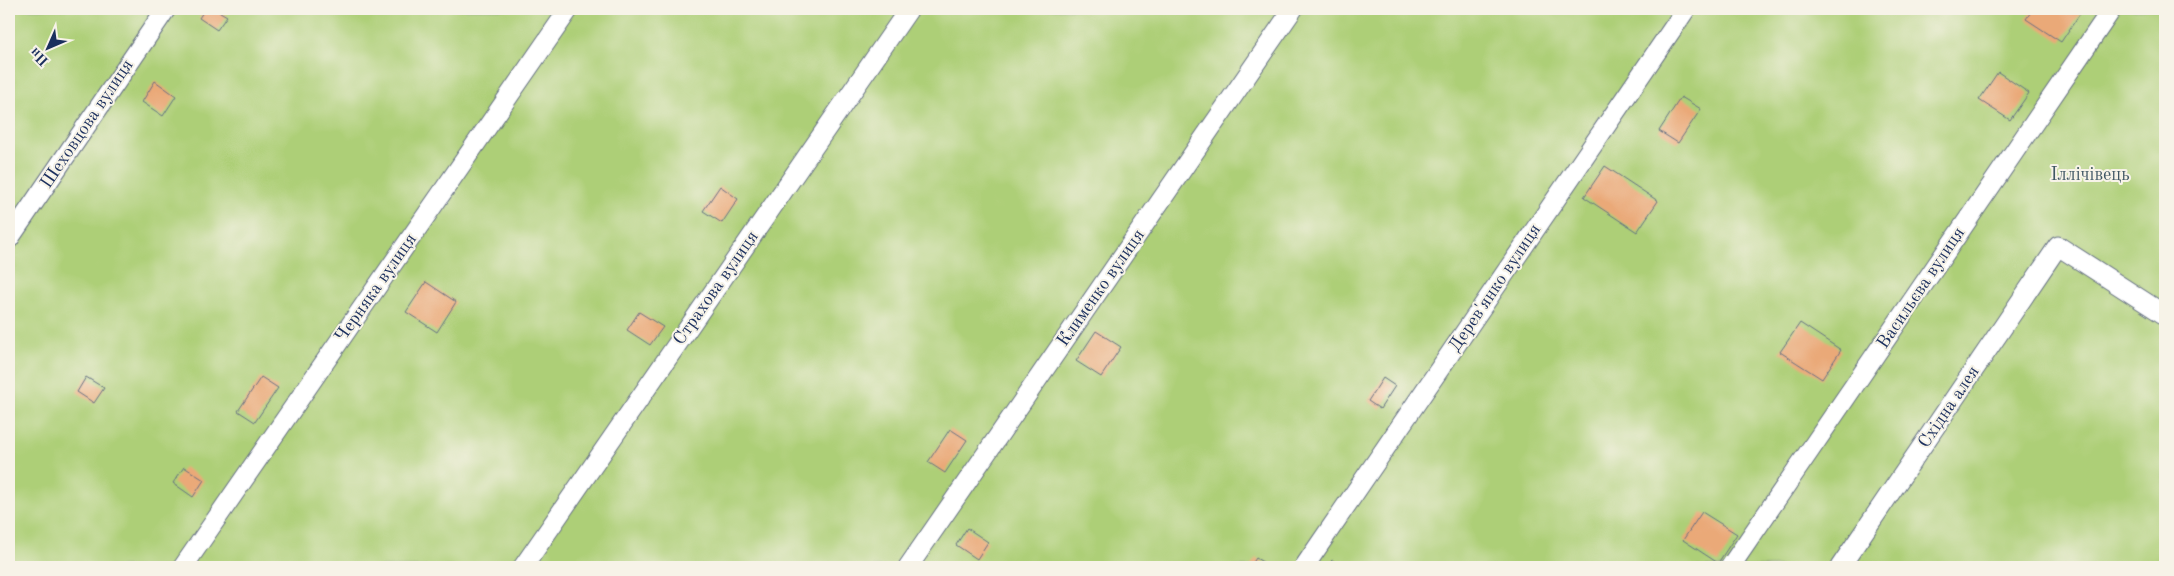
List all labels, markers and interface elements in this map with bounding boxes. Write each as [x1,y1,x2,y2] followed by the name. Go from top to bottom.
[22,22,72,72] north arrow
[28,45,51,68] text: Пн
[37,56,137,192] street label: Шеховцова вулиця
[2050,166,2130,184] park label: Іллічівець
[1446,221,1544,355] street label: Дерев'янко вулиця
[1874,224,1968,352] street label: Васильєва вулиця
[1054,226,1148,350] street label: Клименко вулиця
[670,228,762,348] street label: Страхова вулиця
[332,230,420,346] street label: Черняка вулиця
[1915,363,1983,451] street label: Східна алея

